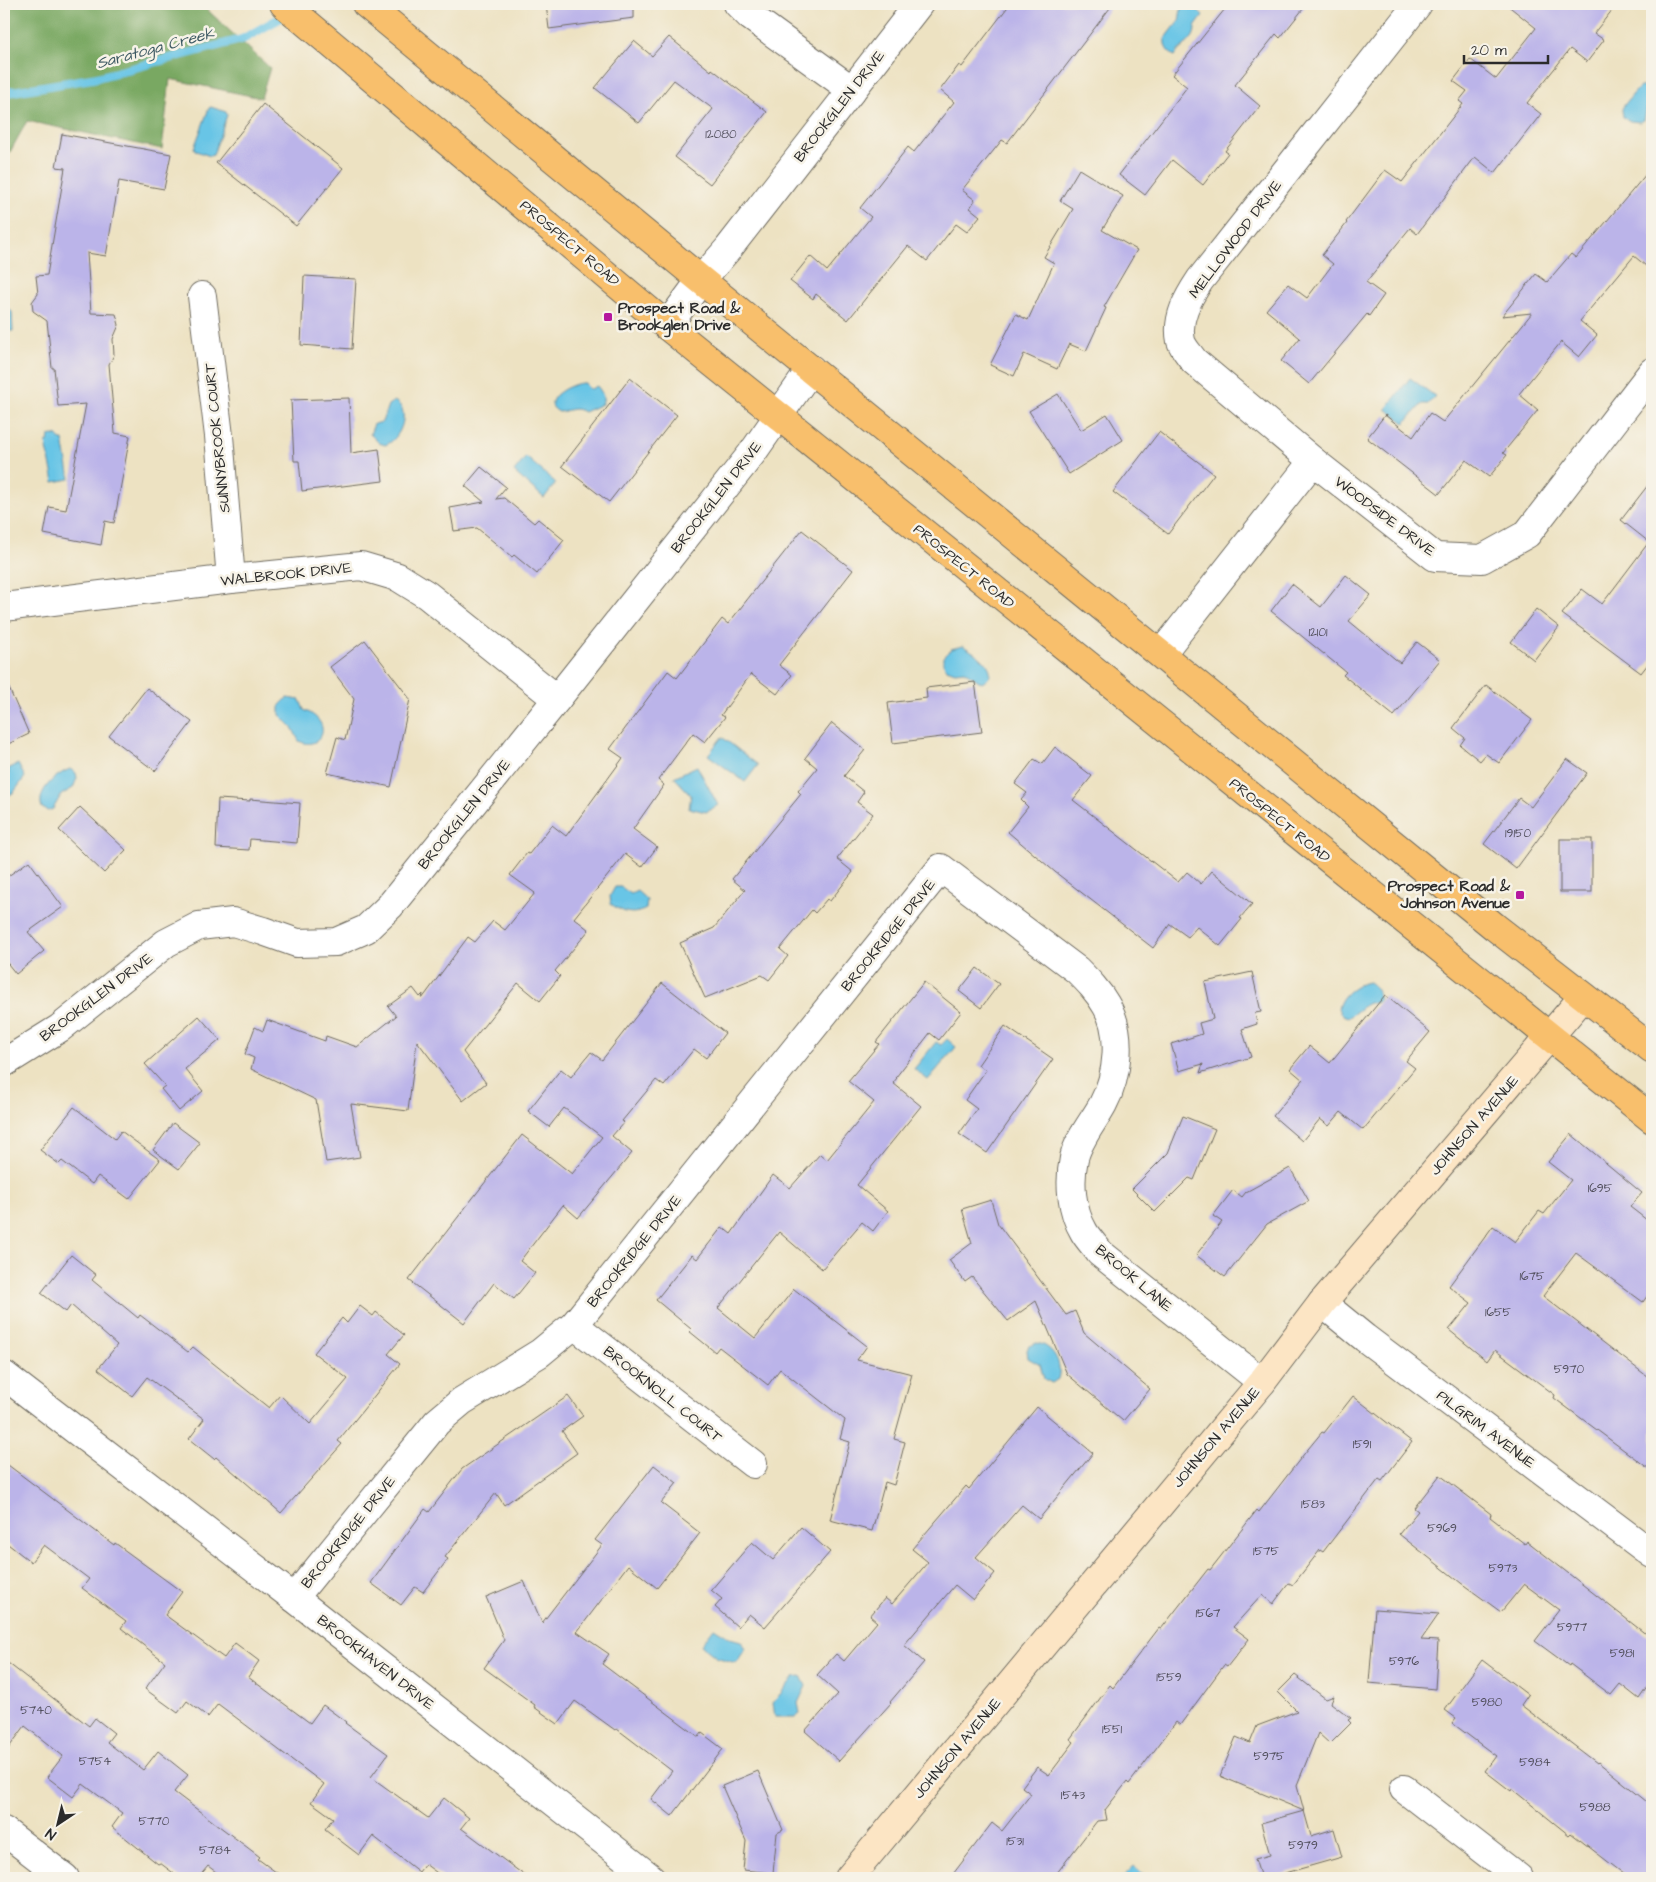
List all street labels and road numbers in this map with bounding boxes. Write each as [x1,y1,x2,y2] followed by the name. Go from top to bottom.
[789,46,890,167] street label: BROOKGLEN DRIVE
[1184,176,1287,303] street label: MELLOWOOD DRIVE
[515,195,624,292] street label: PROSPECT ROAD
[199,361,236,514] street label: SUNNYBROOK COURT
[666,437,767,558] street label: BROOKGLEN DRIVE
[1330,471,1440,561] street label: WOODSIDE DRIVE
[909,519,1019,614] street label: PROSPECT ROAD
[220,557,353,592] street label: WALBROOK DRIVE
[413,755,516,874] street label: BROOKGLEN DRIVE
[1225,773,1335,868] street label: PROSPECT ROAD
[836,874,941,996] street label: BROOKRIDGE DRIVE
[35,948,157,1047] street label: BROOKGLEN DRIVE
[1425,1071,1524,1180] street label: JOHNSON AVENUE
[582,1190,687,1312] street label: BROOKRIDGE DRIVE
[1091,1240,1177,1317] street label: BROOK LANE
[599,1341,727,1448] street label: BROOKNOLL COURT
[1168,1382,1265,1492] street label: JOHNSON AVENUE
[1432,1385,1539,1474] street label: PILGRIM AVENUE
[296,1471,401,1593] street label: BROOKRIDGE DRIVE
[313,1610,439,1715] street label: BROOKHAVEN DRIVE
[909,1693,1006,1803] street label: JOHNSON AVENUE

